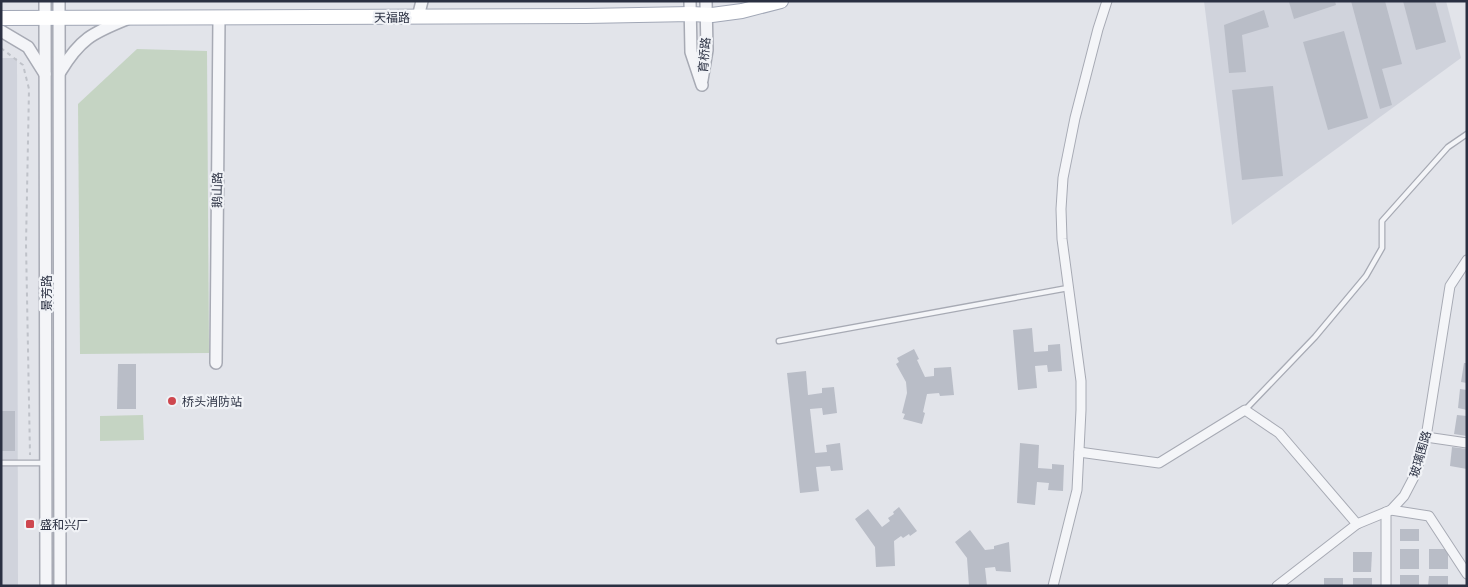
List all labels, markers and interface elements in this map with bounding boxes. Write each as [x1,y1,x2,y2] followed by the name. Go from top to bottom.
[374,10,410,25] street label: 天福路
[695,36,713,74] street label: 育桥路
[209,172,225,208] street label: 鹅山路
[39,275,54,311] street label: 景芳路
[182,394,242,409] place label: 桥头消防站
[166,395,178,407] marker: 桥头消防站
[1406,429,1434,479] street label: 玻璃围路
[40,517,88,532] place label: 盛和兴厂
[24,518,36,530] marker: 盛和兴厂

